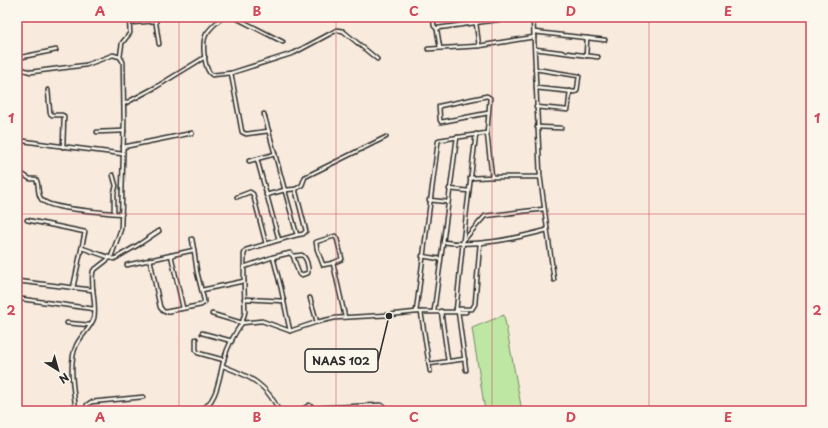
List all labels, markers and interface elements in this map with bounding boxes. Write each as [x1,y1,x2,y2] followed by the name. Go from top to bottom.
[95,1,105,20] text: A
[253,1,262,20] text: B
[409,1,419,20] text: C
[566,1,576,20] text: D
[724,1,732,20] text: E
[8,108,14,127] text: 1
[814,108,820,127] text: 1
[6,300,16,319] text: 2
[812,300,822,319] text: 2
[305,349,378,372] callout: NAAS 102
[38,350,78,390] north arrow
[312,352,370,369] text: NAAS 102
[55,369,73,388] text: N
[95,407,105,426] text: A
[253,407,262,426] text: B
[409,407,419,426] text: C
[566,407,576,426] text: D
[724,407,732,426] text: E

